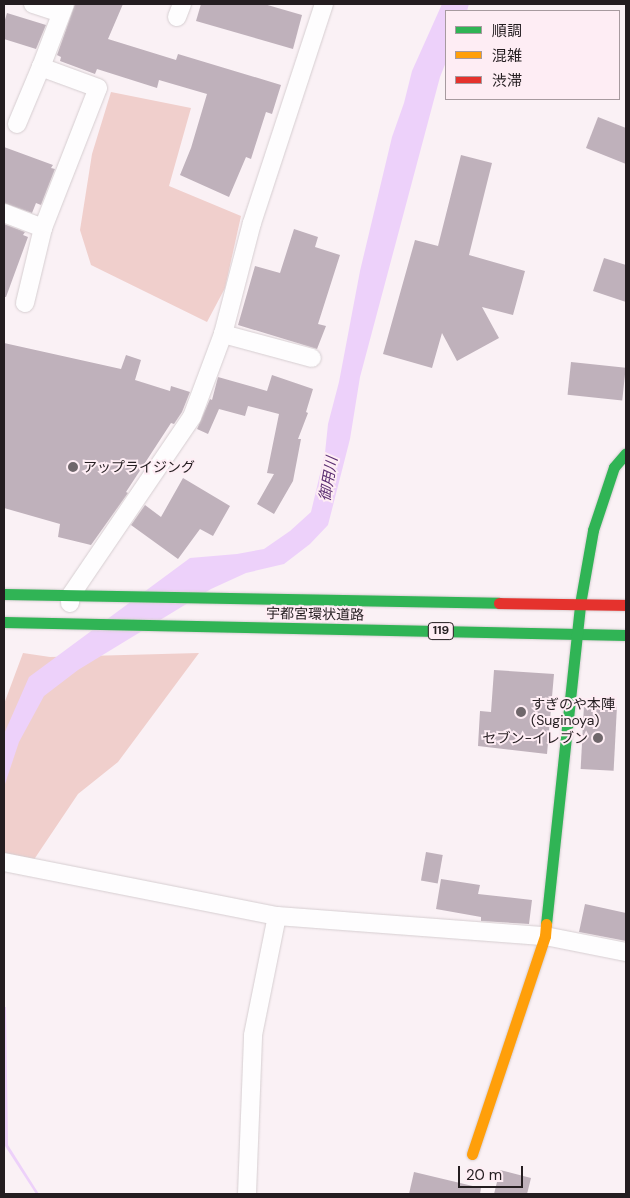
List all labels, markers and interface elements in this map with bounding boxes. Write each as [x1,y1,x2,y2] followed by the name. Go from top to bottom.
[445,10,620,100] legend
[492,21,522,41] text: 順調
[492,46,522,66] text: 混雑
[492,71,522,91] text: 渋滞
[316,455,342,503] water label: 御用川
[83,459,195,475] place label: アップライジング
[67,461,79,473] marker: アップライジング
[266,605,364,623] street label: 宇都宮環状道路
[427,622,455,640] road number: 119
[531,696,615,729] place label: すぎのや本陣 (Suginoya)
[515,706,527,718] marker: すぎのや本陣 (Suginoya)
[482,730,588,746] place label: セブン-イレブン
[592,732,604,744] marker: セブン-イレブン
[460,1156,525,1188] scale bar
[466,1165,502,1185] text: 20 m

